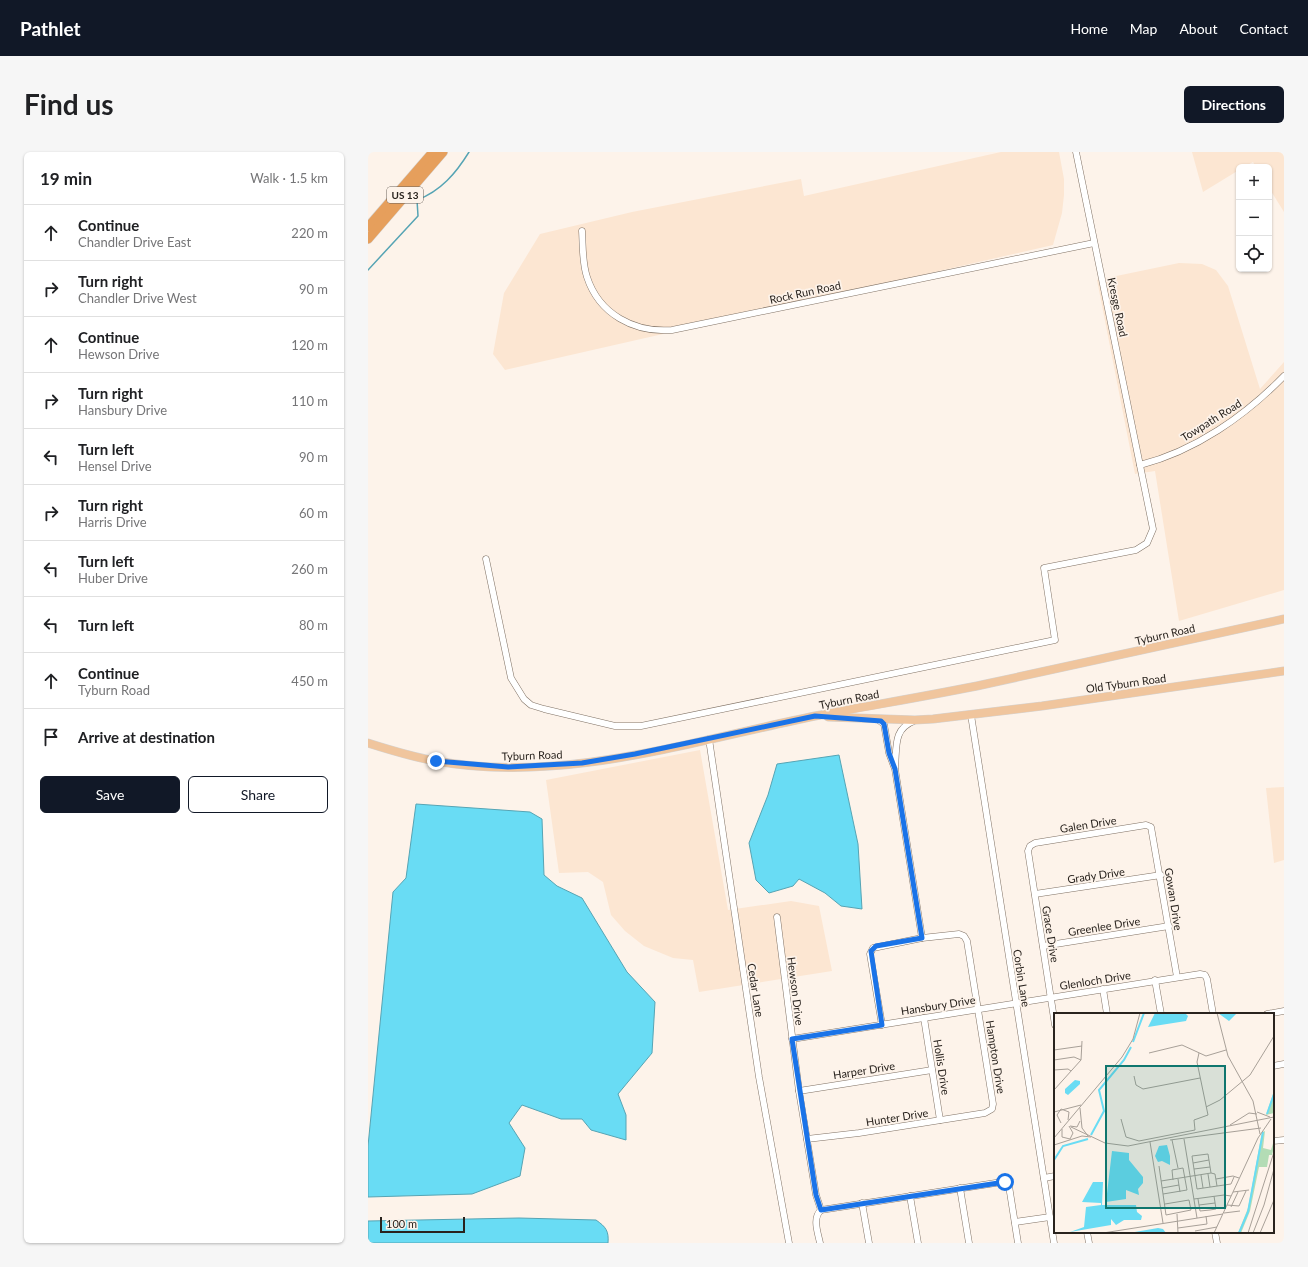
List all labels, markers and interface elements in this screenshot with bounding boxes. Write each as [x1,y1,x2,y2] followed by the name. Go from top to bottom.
[20,17,81,40] text: Pathlet
[1070,20,1108,37] text: Home
[1130,20,1157,37] text: Map
[1179,20,1217,37] text: About
[1239,20,1288,37] text: Contact
[1184,86,1284,123] button: Directions
[24,87,114,121] text: Find us
[1236,164,1272,272] map controls
[1236,164,1272,200] button: +
[40,168,92,189] text: 19 min
[250,170,328,186] text: Walk · 1.5 km
[387,187,423,203] road number: US 13
[1236,200,1272,236] button: −
[78,216,139,234] text: Continue
[40,222,62,244] icon: ahead
[291,225,328,241] text: 220 m
[78,234,191,250] text: Chandler Drive East
[1236,236,1272,272] button: locate
[78,272,143,290] text: Turn right
[1105,276,1131,338] street label: Kresge Road
[40,278,62,300] icon: right
[768,278,842,306] street label: Rock Run Road
[299,281,328,297] text: 90 m
[78,290,197,306] text: Chandler Drive West
[78,328,139,346] text: Continue
[40,334,62,356] icon: ahead
[291,337,328,353] text: 120 m
[78,346,159,362] text: Hewson Drive
[78,384,143,402] text: Turn right
[40,390,62,412] icon: right
[291,393,328,409] text: 110 m
[1178,396,1244,444] street label: Towpath Road
[78,402,167,418] text: Hansbury Drive
[78,440,134,458] text: Turn left
[40,446,62,468] icon: left
[299,449,328,465] text: 90 m
[78,458,152,474] text: Hensel Drive
[78,496,143,514] text: Turn right
[40,502,62,524] icon: right
[299,505,328,521] text: 60 m
[78,514,147,530] text: Harris Drive
[78,552,134,570] text: Turn left
[40,558,62,580] icon: left
[291,561,328,577] text: 260 m
[78,570,148,586] text: Huber Drive
[40,614,62,636] icon: left
[78,616,134,634] text: Turn left
[299,617,328,633] text: 80 m
[1134,621,1196,647] street label: Tyburn Road
[78,664,139,682] text: Continue
[40,670,62,692] icon: ahead
[1085,671,1167,695] street label: Old Tyburn Road
[291,673,328,689] text: 450 m
[78,682,150,698] text: Tyburn Road
[818,687,880,711] street label: Tyburn Road
[40,726,62,748] icon: arrive
[78,728,215,746] text: Arrive at destination
[501,747,563,763] street label: Tyburn Road
[427,752,445,770] route end
[40,776,180,813] button: Save
[188,776,328,813] button: Share
[1059,813,1117,835] street label: Galen Drive
[1066,865,1126,885] street label: Grady Drive
[1163,867,1185,931] street label: Gowan Drive
[1040,905,1062,964] street label: Grace Drive
[1067,914,1141,938] street label: Greenlee Drive
[1011,948,1033,1008] street label: Corbin Lane
[785,956,807,1026] street label: Hewson Drive
[745,962,767,1018] street label: Cedar Lane
[1059,968,1132,992] street label: Glenloch Drive
[900,993,976,1017] street label: Hansbury Drive
[1054,1013,1274,1233] inset map
[984,1019,1008,1095] street label: Hampton Drive
[931,1038,953,1096] street label: Hollis Drive
[832,1059,896,1081] street label: Harper Drive
[865,1106,929,1128] street label: Hunter Drive
[996,1173,1014,1191] route start
[380,1215,465,1234] scale bar
[386,1217,417,1230] text: 100 m

